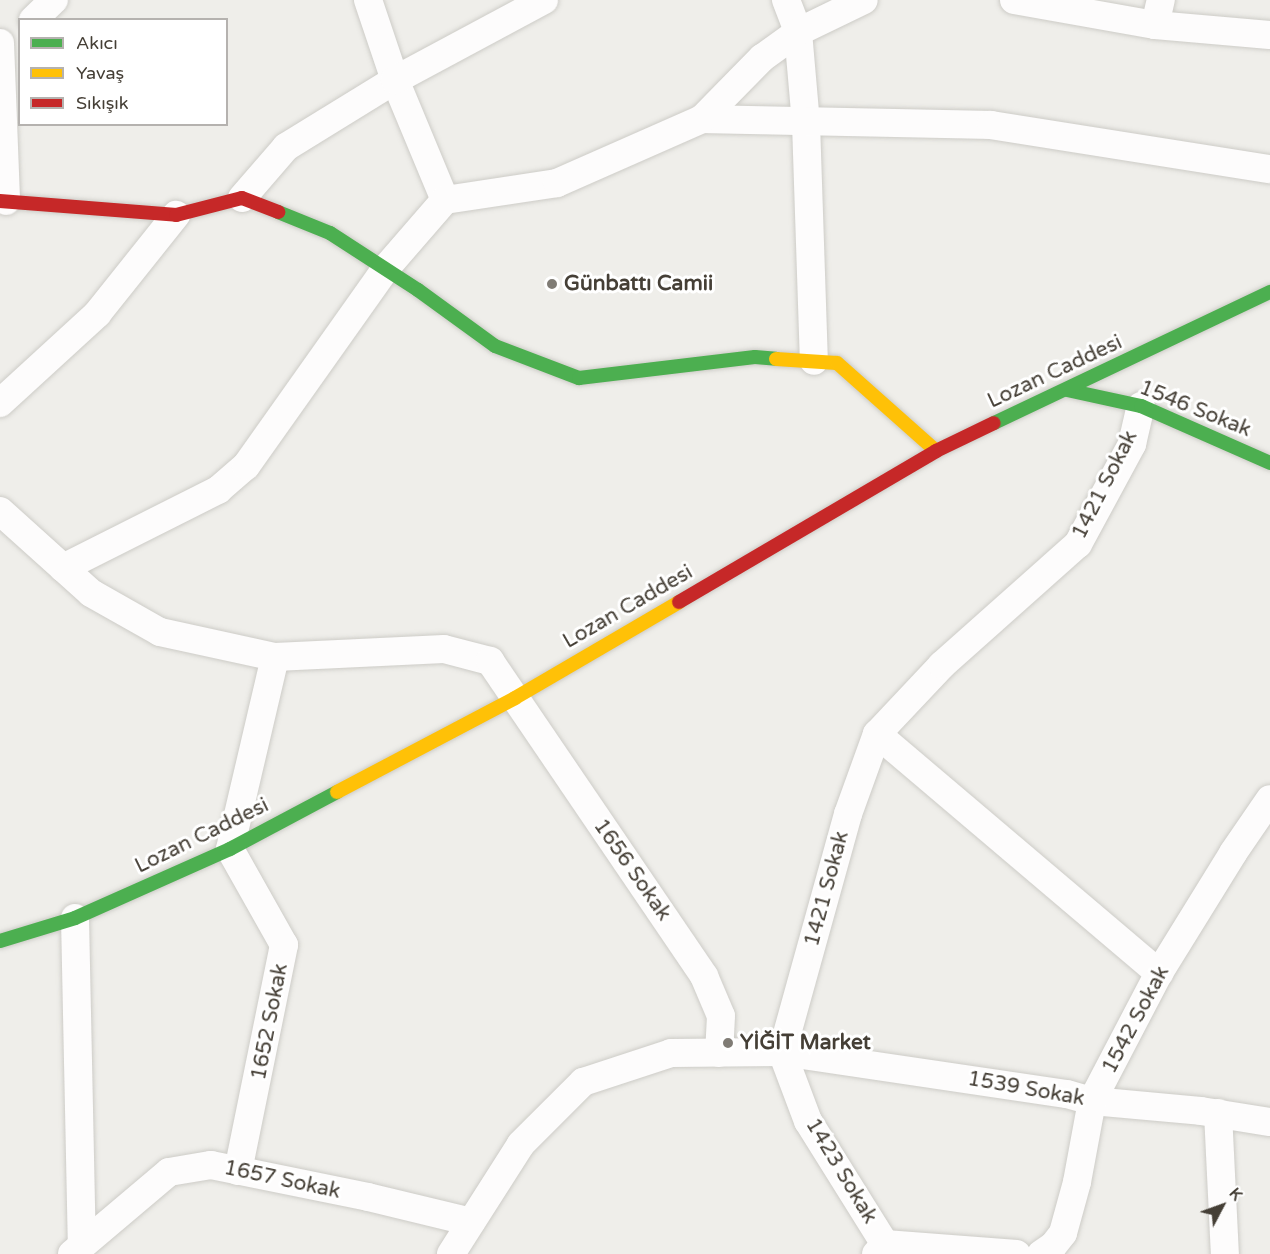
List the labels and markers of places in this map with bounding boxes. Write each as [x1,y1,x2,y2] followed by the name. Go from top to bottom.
[564,271,713,297] place label: Günbattı Camii
[545,277,559,291] marker: Günbattı Camii
[740,1030,871,1056] place label: YİĞİT Market
[721,1036,735,1050] marker: YİĞİT Market

